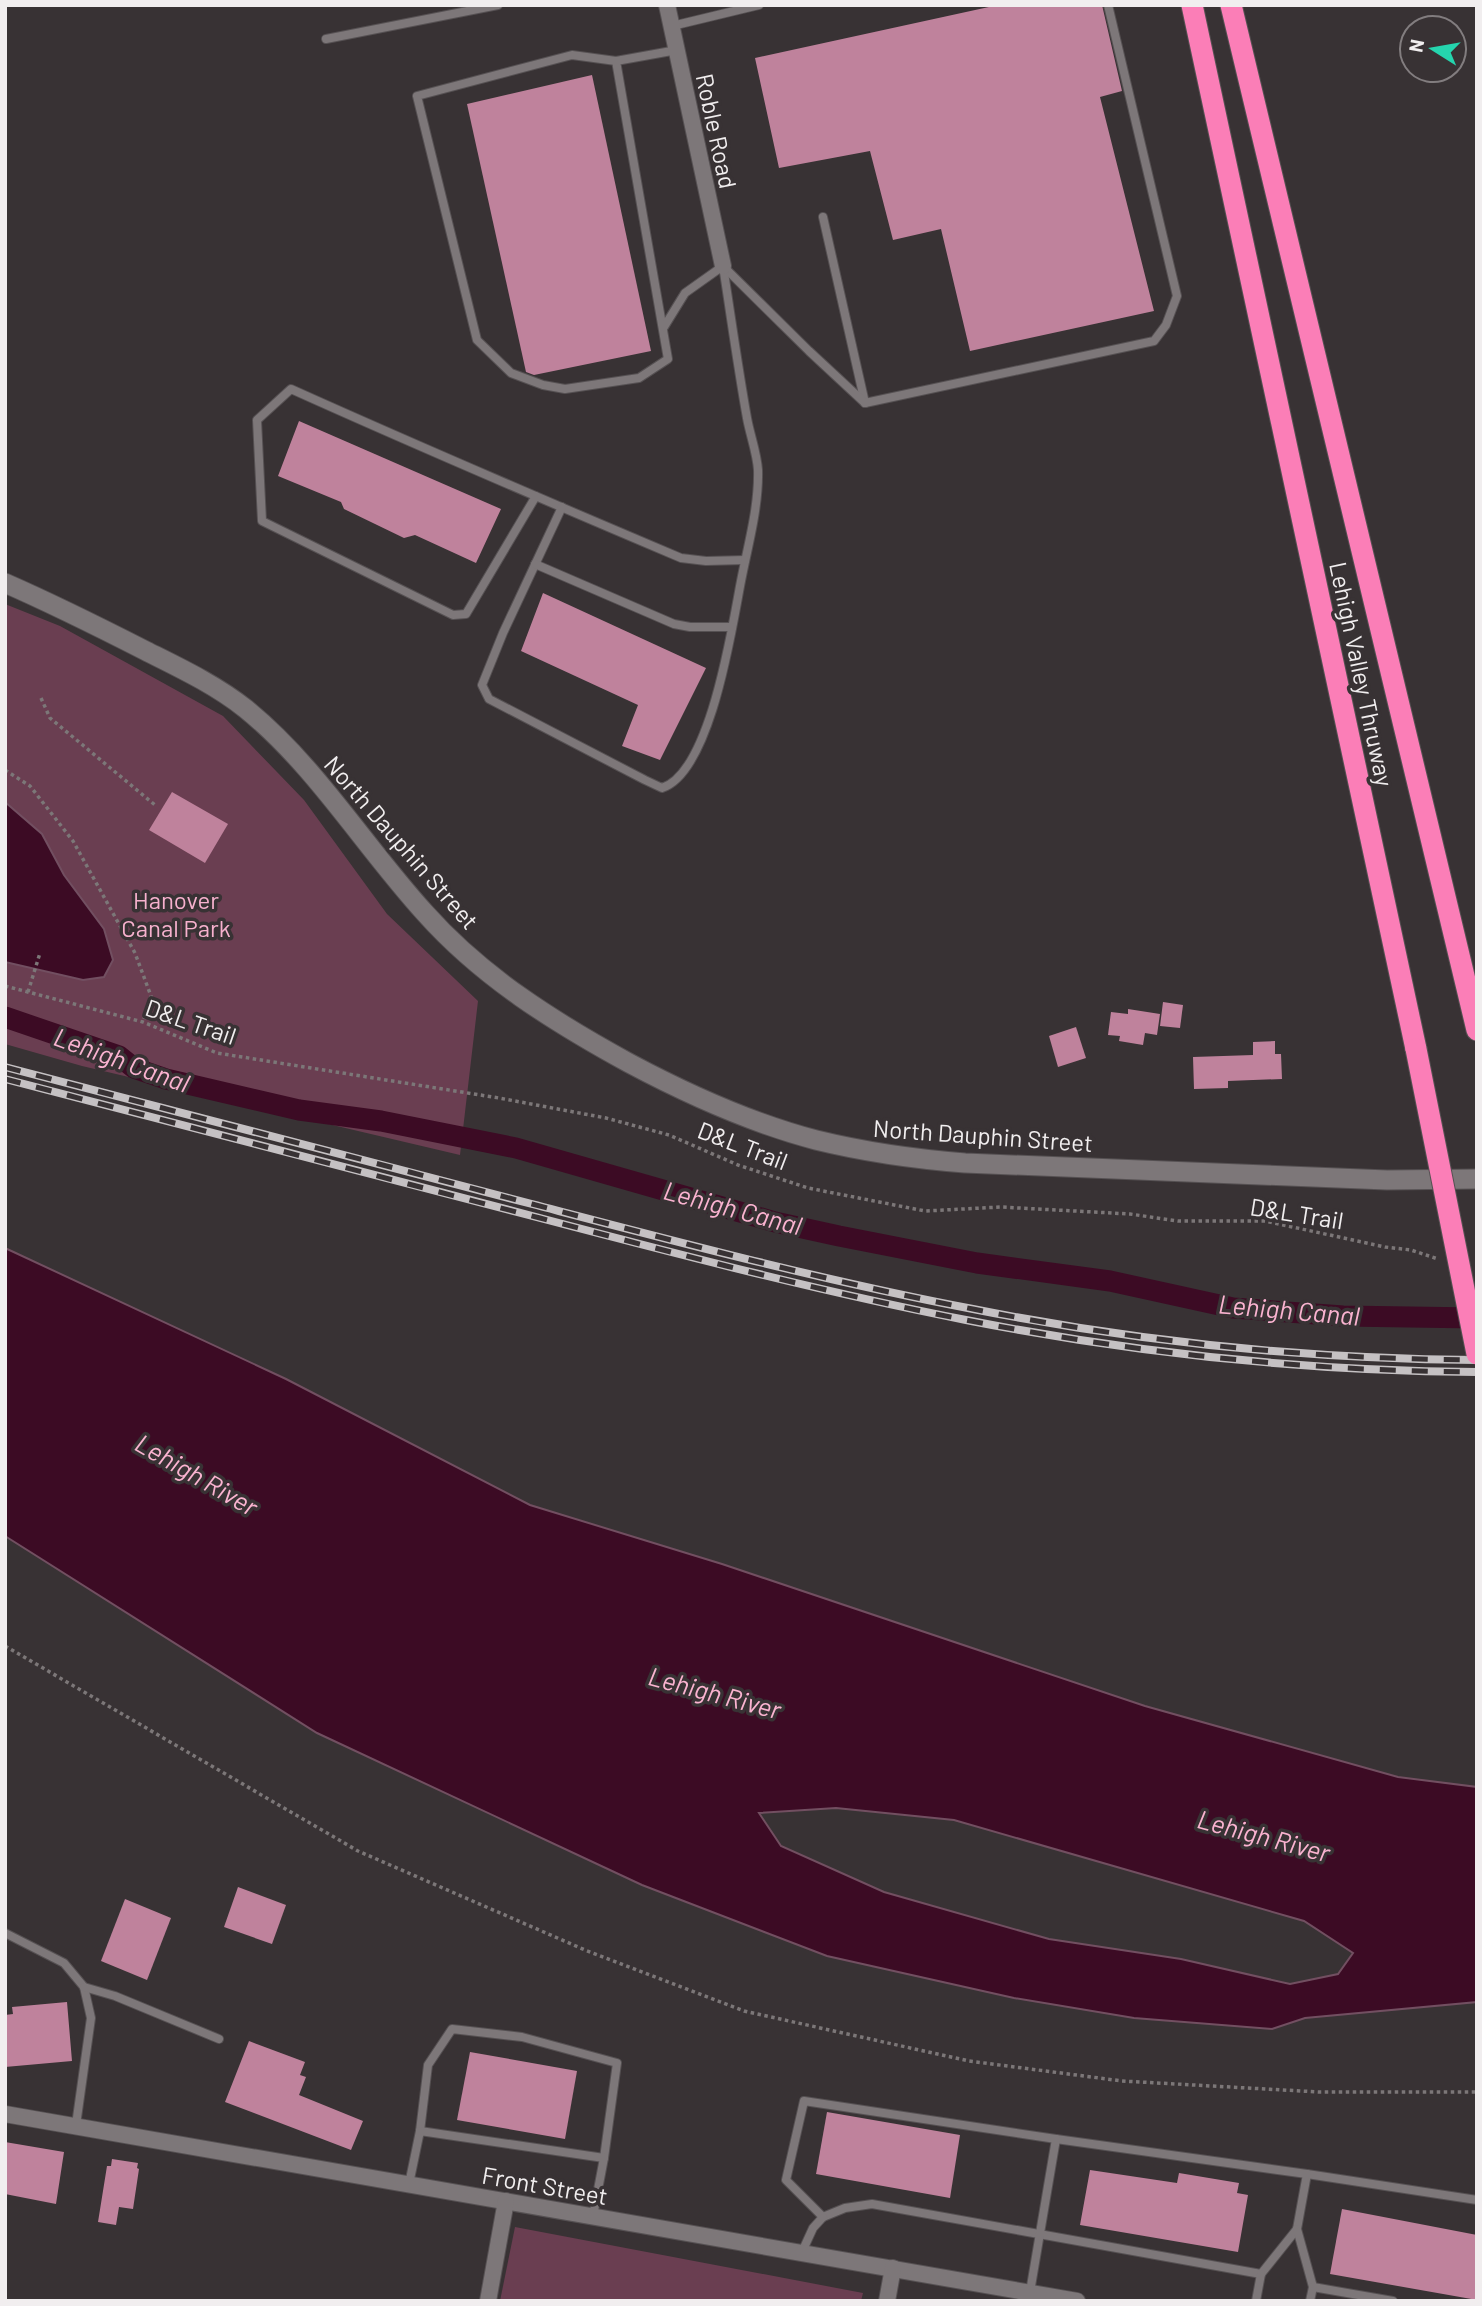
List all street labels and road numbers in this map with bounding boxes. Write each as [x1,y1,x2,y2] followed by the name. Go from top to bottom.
[691,71,743,191] street label: Roble Road
[1324,559,1400,789] street label: Lehigh Valley Thruway
[319,749,485,935] street label: North Dauphin Street
[142,992,240,1050] street label: D&L Trail
[872,1113,1094,1157] street label: North Dauphin Street
[694,1115,792,1175] street label: D&L Trail
[1248,1191,1346,1235] street label: D&L Trail
[480,2160,610,2210] street label: Front Street

